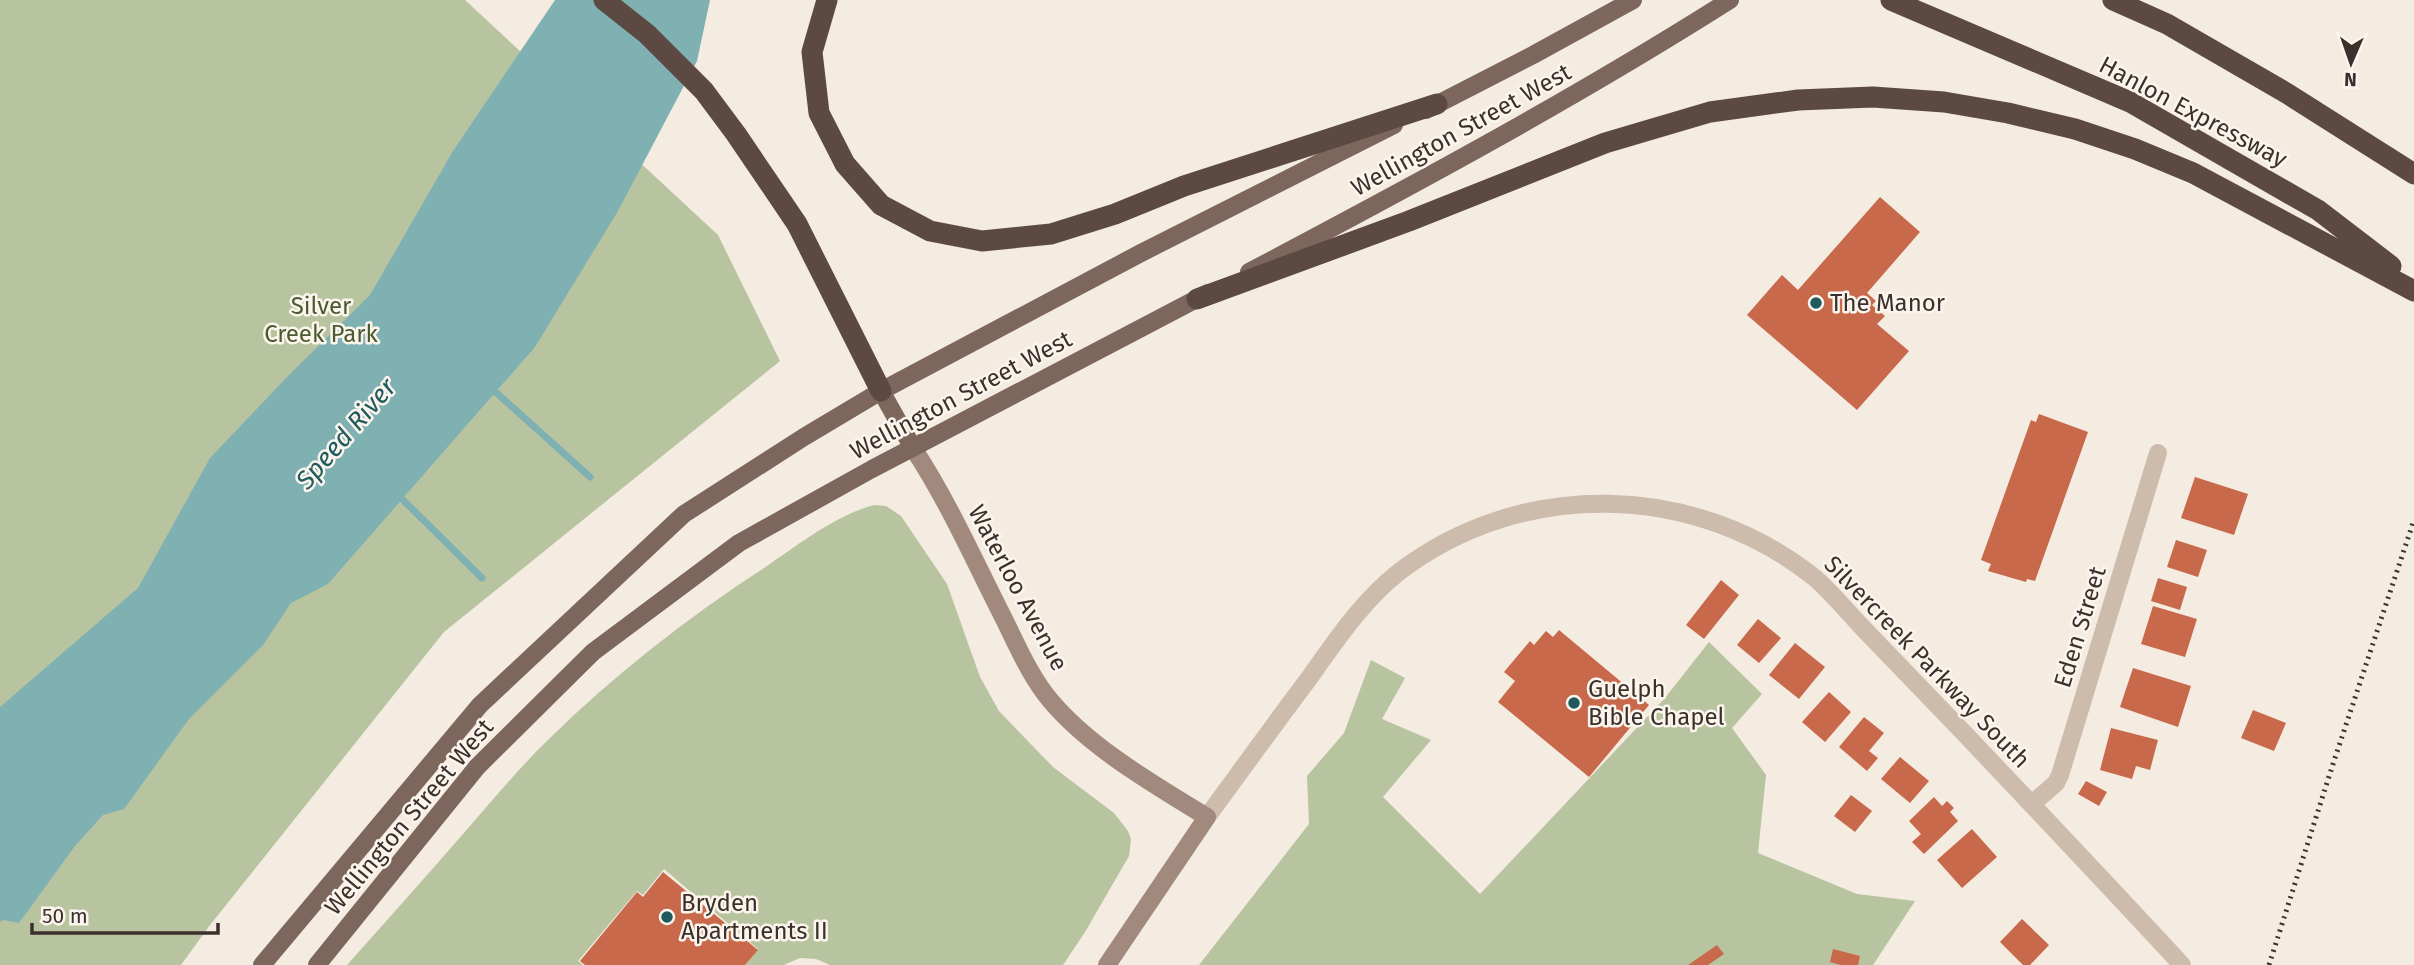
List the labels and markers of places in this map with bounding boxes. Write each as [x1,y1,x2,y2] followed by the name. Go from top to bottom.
[1830,289,1946,317] place label: The Manor
[1808,295,1824,311] marker: The Manor
[1588,675,1725,731] place label: Guelph Bible Chapel
[1566,695,1582,711] marker: Guelph Bible Chapel
[681,889,828,945] place label: Bryden Apartments II
[659,909,675,925] marker: Bryden Apartments II

